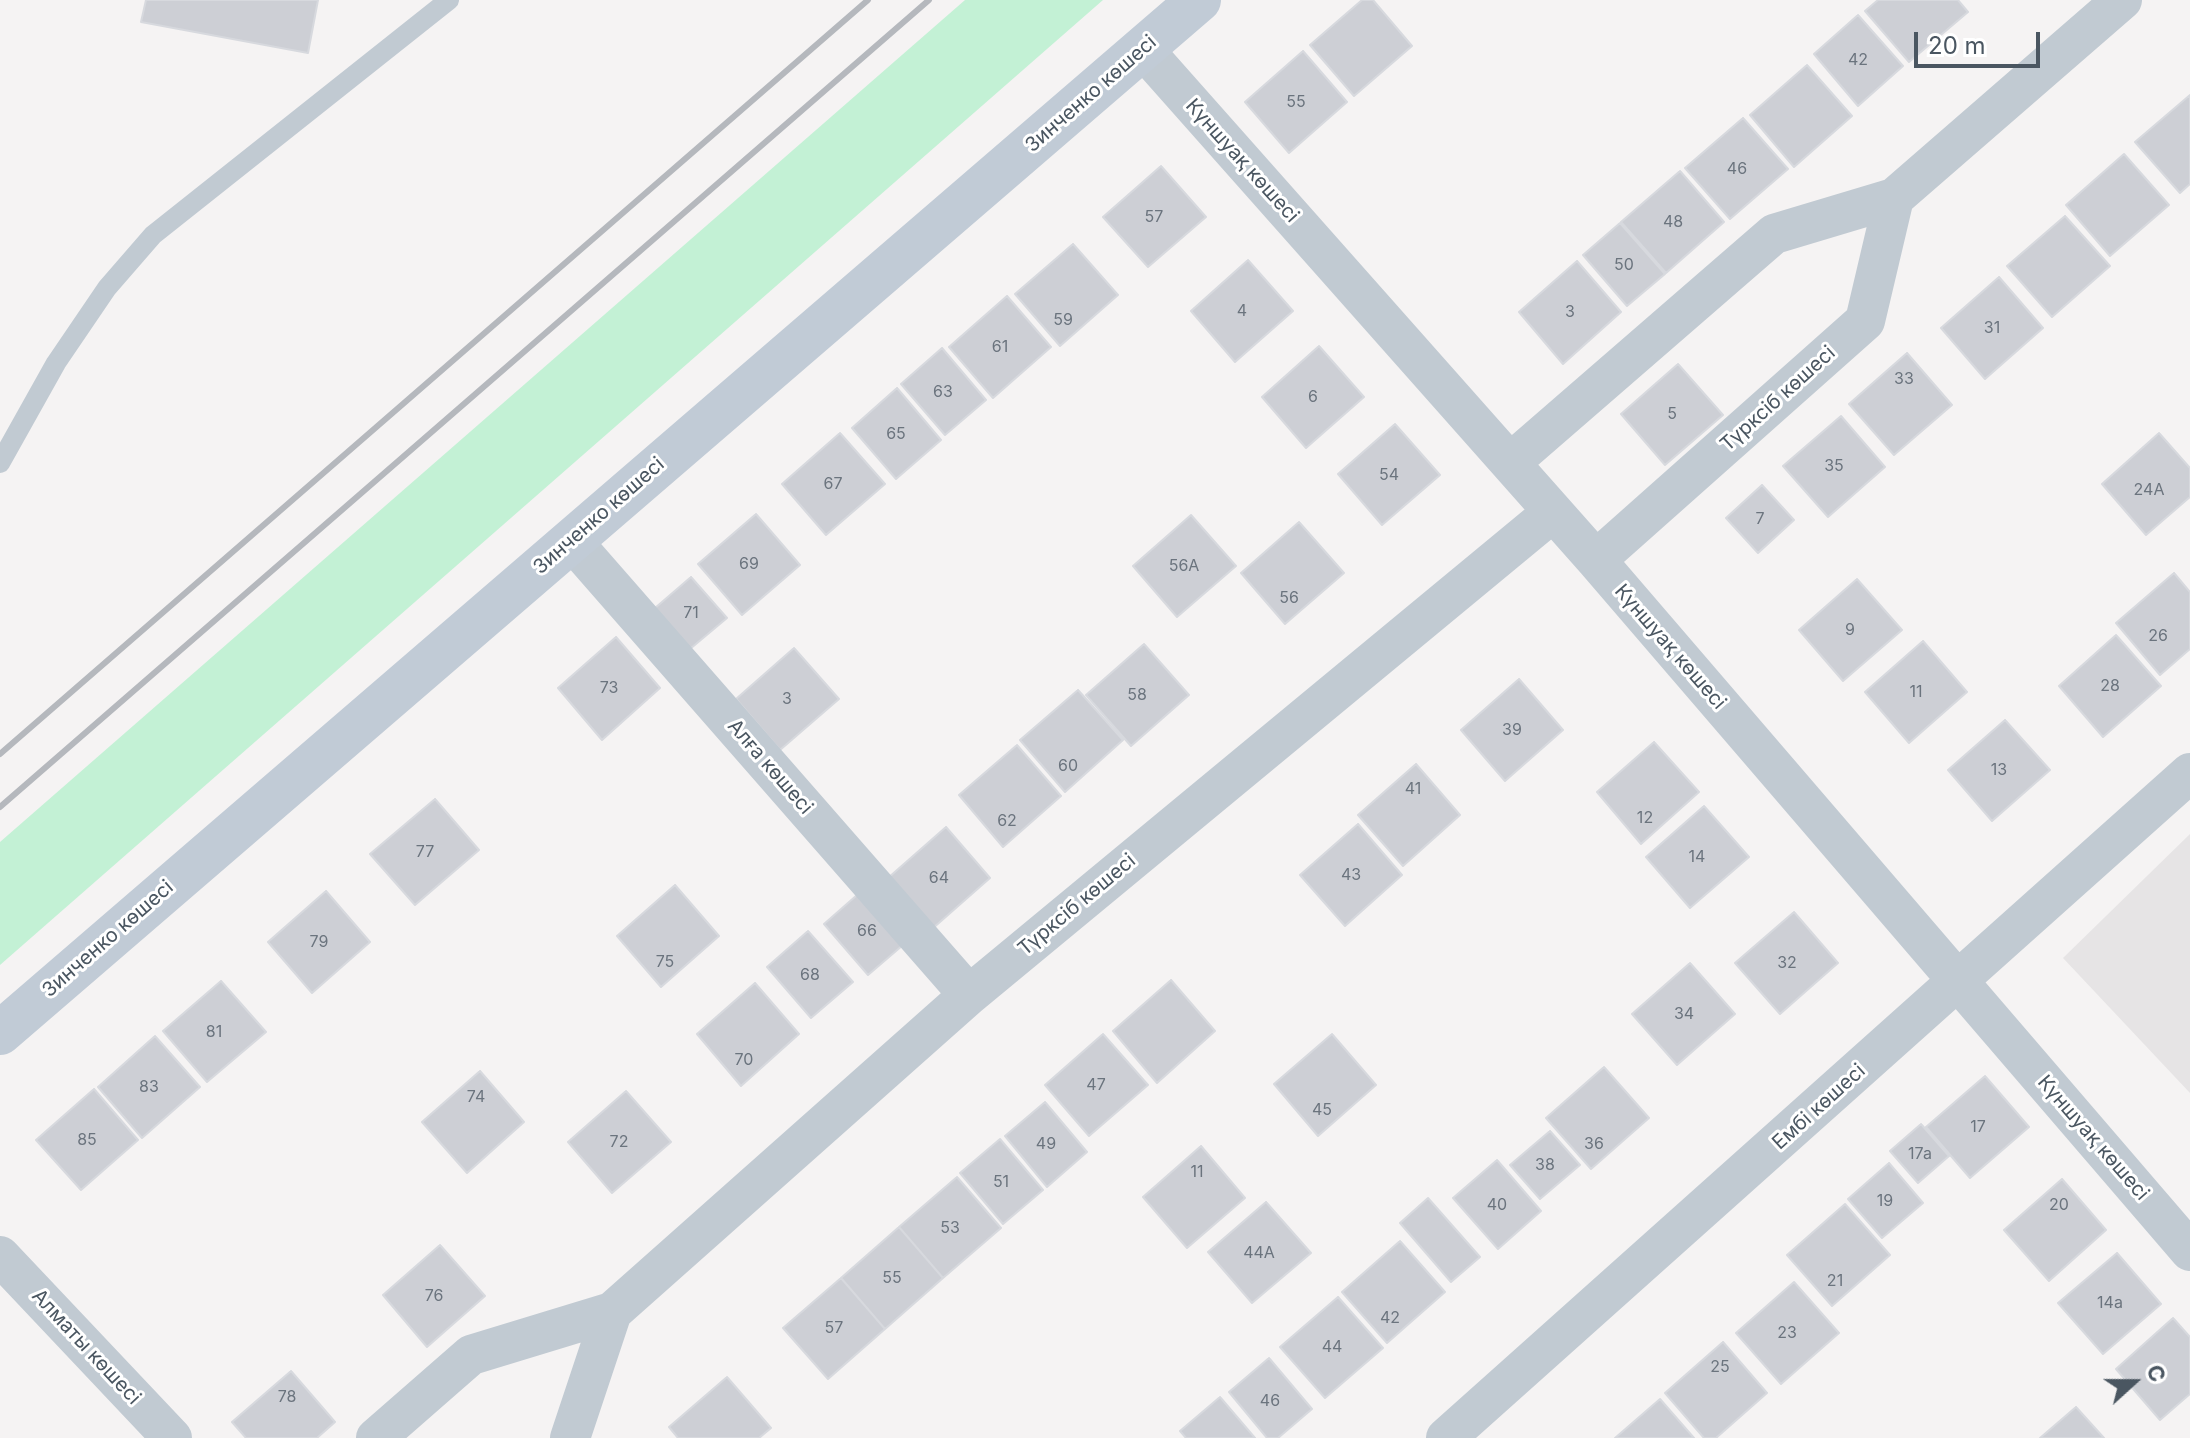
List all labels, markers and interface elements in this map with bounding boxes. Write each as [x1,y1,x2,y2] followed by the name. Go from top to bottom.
[1918,16,2044,66] scale bar
[1021,31,1161,157] street label: Зинченко көшесі
[1928,31,1986,60] text: 20 m
[1848,50,1868,70] house number: 42
[1286,92,1306,112] house number: 55
[1180,94,1304,228] street label: Күншуақ көшесі
[1727,159,1747,179] house number: 46
[1145,207,1163,227] house number: 57
[1663,212,1683,232] house number: 48
[1614,255,1634,275] house number: 50
[1237,301,1247,321] house number: 4
[1565,302,1575,322] house number: 3
[1053,310,1073,330] house number: 59
[1984,318,2000,338] house number: 31
[992,337,1008,357] house number: 61
[1716,341,1840,457] street label: Түрксіб көшесі
[1894,369,1914,389] house number: 33
[933,382,953,402] house number: 63
[1308,387,1318,407] house number: 6
[1667,404,1677,424] house number: 5
[886,424,906,444] house number: 65
[529,453,669,579] street label: Зинченко көшесі
[1824,456,1844,476] house number: 35
[1379,465,1399,485] house number: 54
[824,474,842,494] house number: 67
[2134,480,2164,500] house number: 24А
[1755,509,1765,529] house number: 7
[739,554,759,574] house number: 69
[1169,556,1199,576] house number: 56А
[1609,580,1731,714] street label: Күншуақ көшесі
[1279,588,1299,608] house number: 56
[683,603,699,623] house number: 71
[1845,620,1855,640] house number: 9
[2148,626,2168,646] house number: 26
[2100,676,2120,696] house number: 28
[600,678,618,698] house number: 73
[1909,682,1923,702] house number: 11
[1127,685,1147,705] house number: 58
[782,689,792,709] house number: 3
[722,715,818,819] street label: Алға көшесі
[1502,720,1522,740] house number: 39
[1058,756,1078,776] house number: 60
[1991,760,2007,780] house number: 13
[1405,779,1421,799] house number: 41
[1637,808,1653,828] house number: 12
[997,811,1017,831] house number: 62
[416,842,434,862] house number: 77
[1689,847,1705,867] house number: 14
[1013,849,1141,961] street label: Түрксіб көшесі
[1341,865,1361,885] house number: 43
[929,868,949,888] house number: 64
[38,876,178,1002] street label: Зинченко көшесі
[857,921,877,941] house number: 66
[310,932,328,952] house number: 79
[656,952,674,972] house number: 75
[1777,953,1797,973] house number: 32
[800,965,820,985] house number: 68
[1674,1004,1694,1024] house number: 34
[206,1022,222,1042] house number: 81
[735,1050,753,1070] house number: 70
[1768,1059,1870,1155] street label: Ембі көшесі
[2032,1071,2154,1205] street label: Күншуақ көшесі
[1086,1075,1106,1095] house number: 47
[139,1077,159,1097] house number: 83
[467,1087,485,1107] house number: 74
[1312,1100,1332,1120] house number: 45
[1970,1117,1986,1137] house number: 17
[77,1130,97,1150] house number: 85
[610,1132,628,1152] house number: 72
[1036,1134,1056,1154] house number: 49
[1584,1134,1604,1154] house number: 36
[1908,1144,1932,1164] house number: 17а
[1535,1155,1555,1175] house number: 38
[1190,1162,1204,1182] house number: 11
[993,1172,1009,1192] house number: 51
[1877,1191,1893,1211] house number: 19
[1487,1195,1507,1215] house number: 40
[2049,1195,2069,1215] house number: 20
[940,1218,960,1238] house number: 53
[1243,1243,1275,1263] house number: 44А
[882,1268,902,1288] house number: 55
[1827,1271,1843,1291] house number: 21
[27,1284,145,1410] street label: Алматы көшесі
[425,1286,443,1306] house number: 76
[2097,1293,2123,1313] house number: 14а
[1380,1308,1400,1328] house number: 42
[825,1318,843,1338] house number: 57
[1777,1323,1797,1343] house number: 23
[1322,1337,1342,1357] house number: 44
[2094,1342,2174,1422] north arrow
[1710,1357,1730,1377] house number: 25
[2141,1361,2171,1386] text: С
[278,1387,296,1407] house number: 78
[1260,1391,1280,1411] house number: 46

